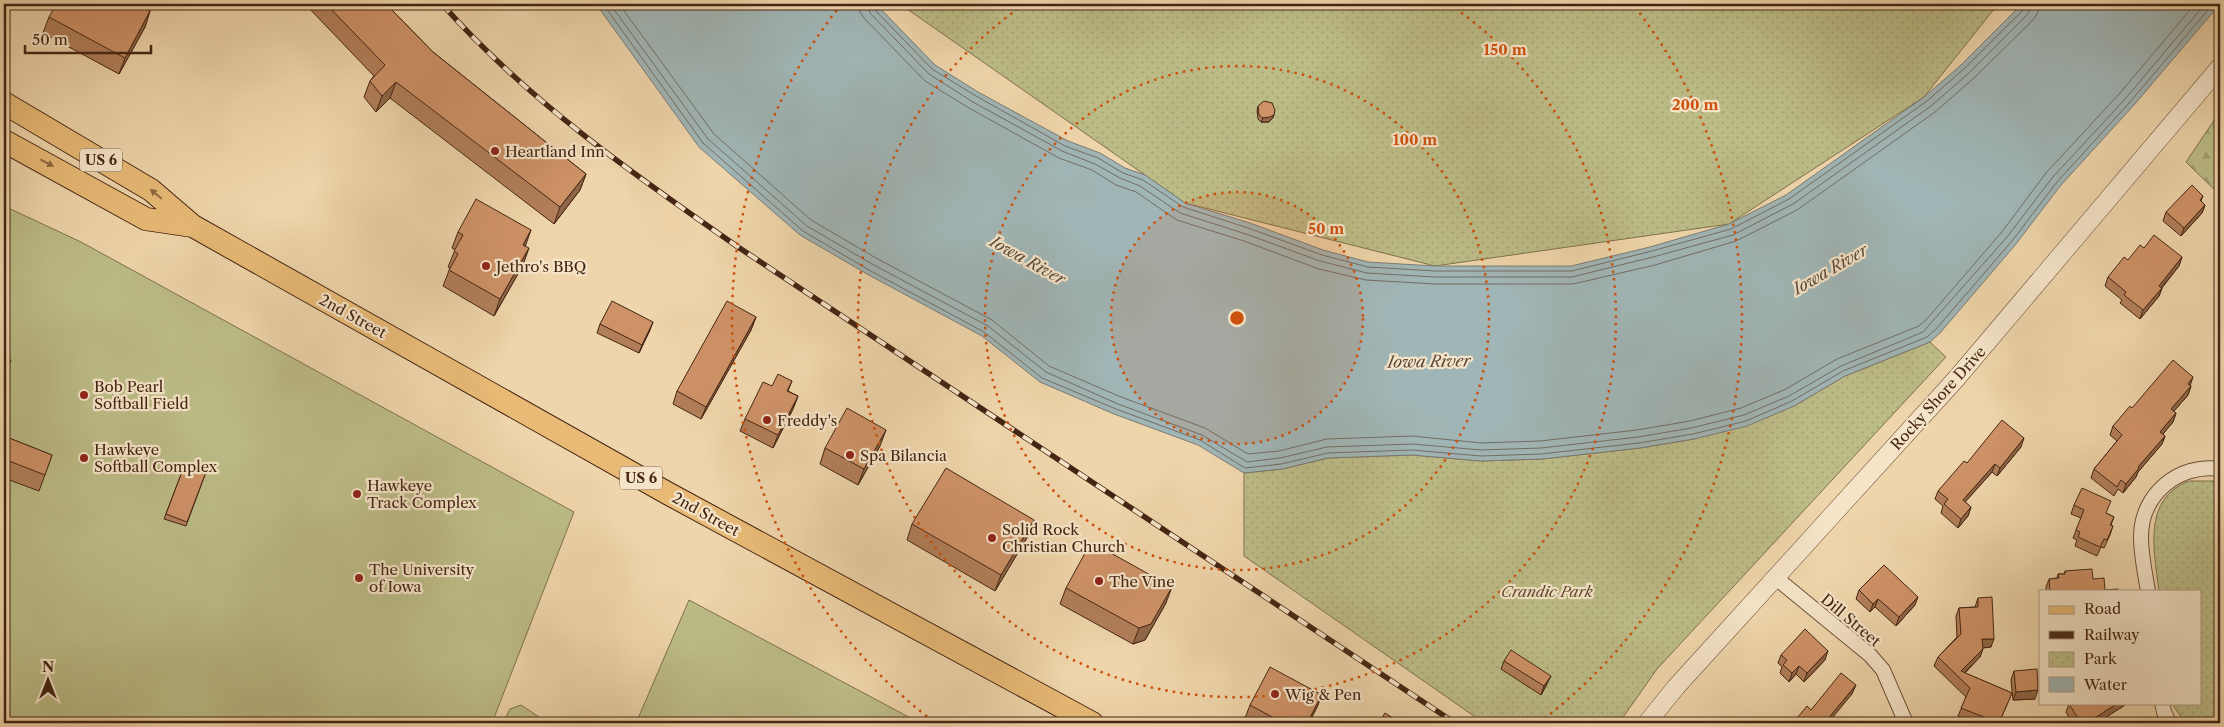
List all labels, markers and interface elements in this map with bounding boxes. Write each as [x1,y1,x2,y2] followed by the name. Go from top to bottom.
[25,22,151,54] scale bar
[32,30,68,49] text: 50 m
[1483,40,1527,59] text: 150 m
[1672,95,1718,114] text: 200 m
[1393,130,1437,149] text: 100 m
[505,142,605,161] place label: Heartland Inn
[489,145,501,157] marker: Heartland Inn
[80,148,122,172] road number: US 6
[40,159,54,167] one-way arrow
[150,189,163,200] one-way arrow
[1308,219,1344,238] text: 50 m
[985,230,1071,290] water label: Iowa River
[1787,239,1872,300] water label: Iowa River
[494,257,587,276] place label: Jethro's BBQ
[480,260,492,272] marker: Jethro's BBQ
[316,290,390,342] street label: 2nd Street
[1228,309,1246,327] centre of rings
[1886,342,1990,454] street label: Rocky Shore Drive
[1385,350,1472,372] water label: Iowa River
[94,377,189,413] place label: Bob Pearl Softball Field
[78,389,90,401] marker: Bob Pearl Softball Field
[777,411,837,430] place label: Freddy's
[761,414,773,426] marker: Freddy's
[94,440,218,476] place label: Hawkeye Softball Complex
[860,446,947,465] place label: Spa Bilancia
[844,449,856,461] marker: Spa Bilancia
[78,452,90,464] marker: Hawkeye Softball Complex
[620,466,662,489] road number: US 6
[367,476,477,512] place label: Hawkeye Track Complex
[351,488,363,500] marker: Hawkeye Track Complex
[669,488,743,540] street label: 2nd Street
[1002,520,1126,556] place label: Solid Rock Christian Church
[986,532,998,544] marker: Solid Rock Christian Church
[369,560,475,596] place label: The University of Iowa
[353,572,365,584] marker: The University of Iowa
[1109,572,1175,591] place label: The Vine
[1093,575,1105,587] marker: The Vine
[1501,582,1593,601] park label: Crandic Park
[1817,590,1885,651] street label: Dill Street
[2039,590,2202,704] legend
[2084,599,2121,618] text: Road
[2084,625,2140,644] text: Railway
[2084,649,2118,668] text: Park
[22,654,72,704] north arrow
[42,658,54,676] text: N
[2083,675,2128,694] text: Water
[1284,685,1362,704] place label: Wig & Pen
[1269,688,1281,700] marker: Wig & Pen

